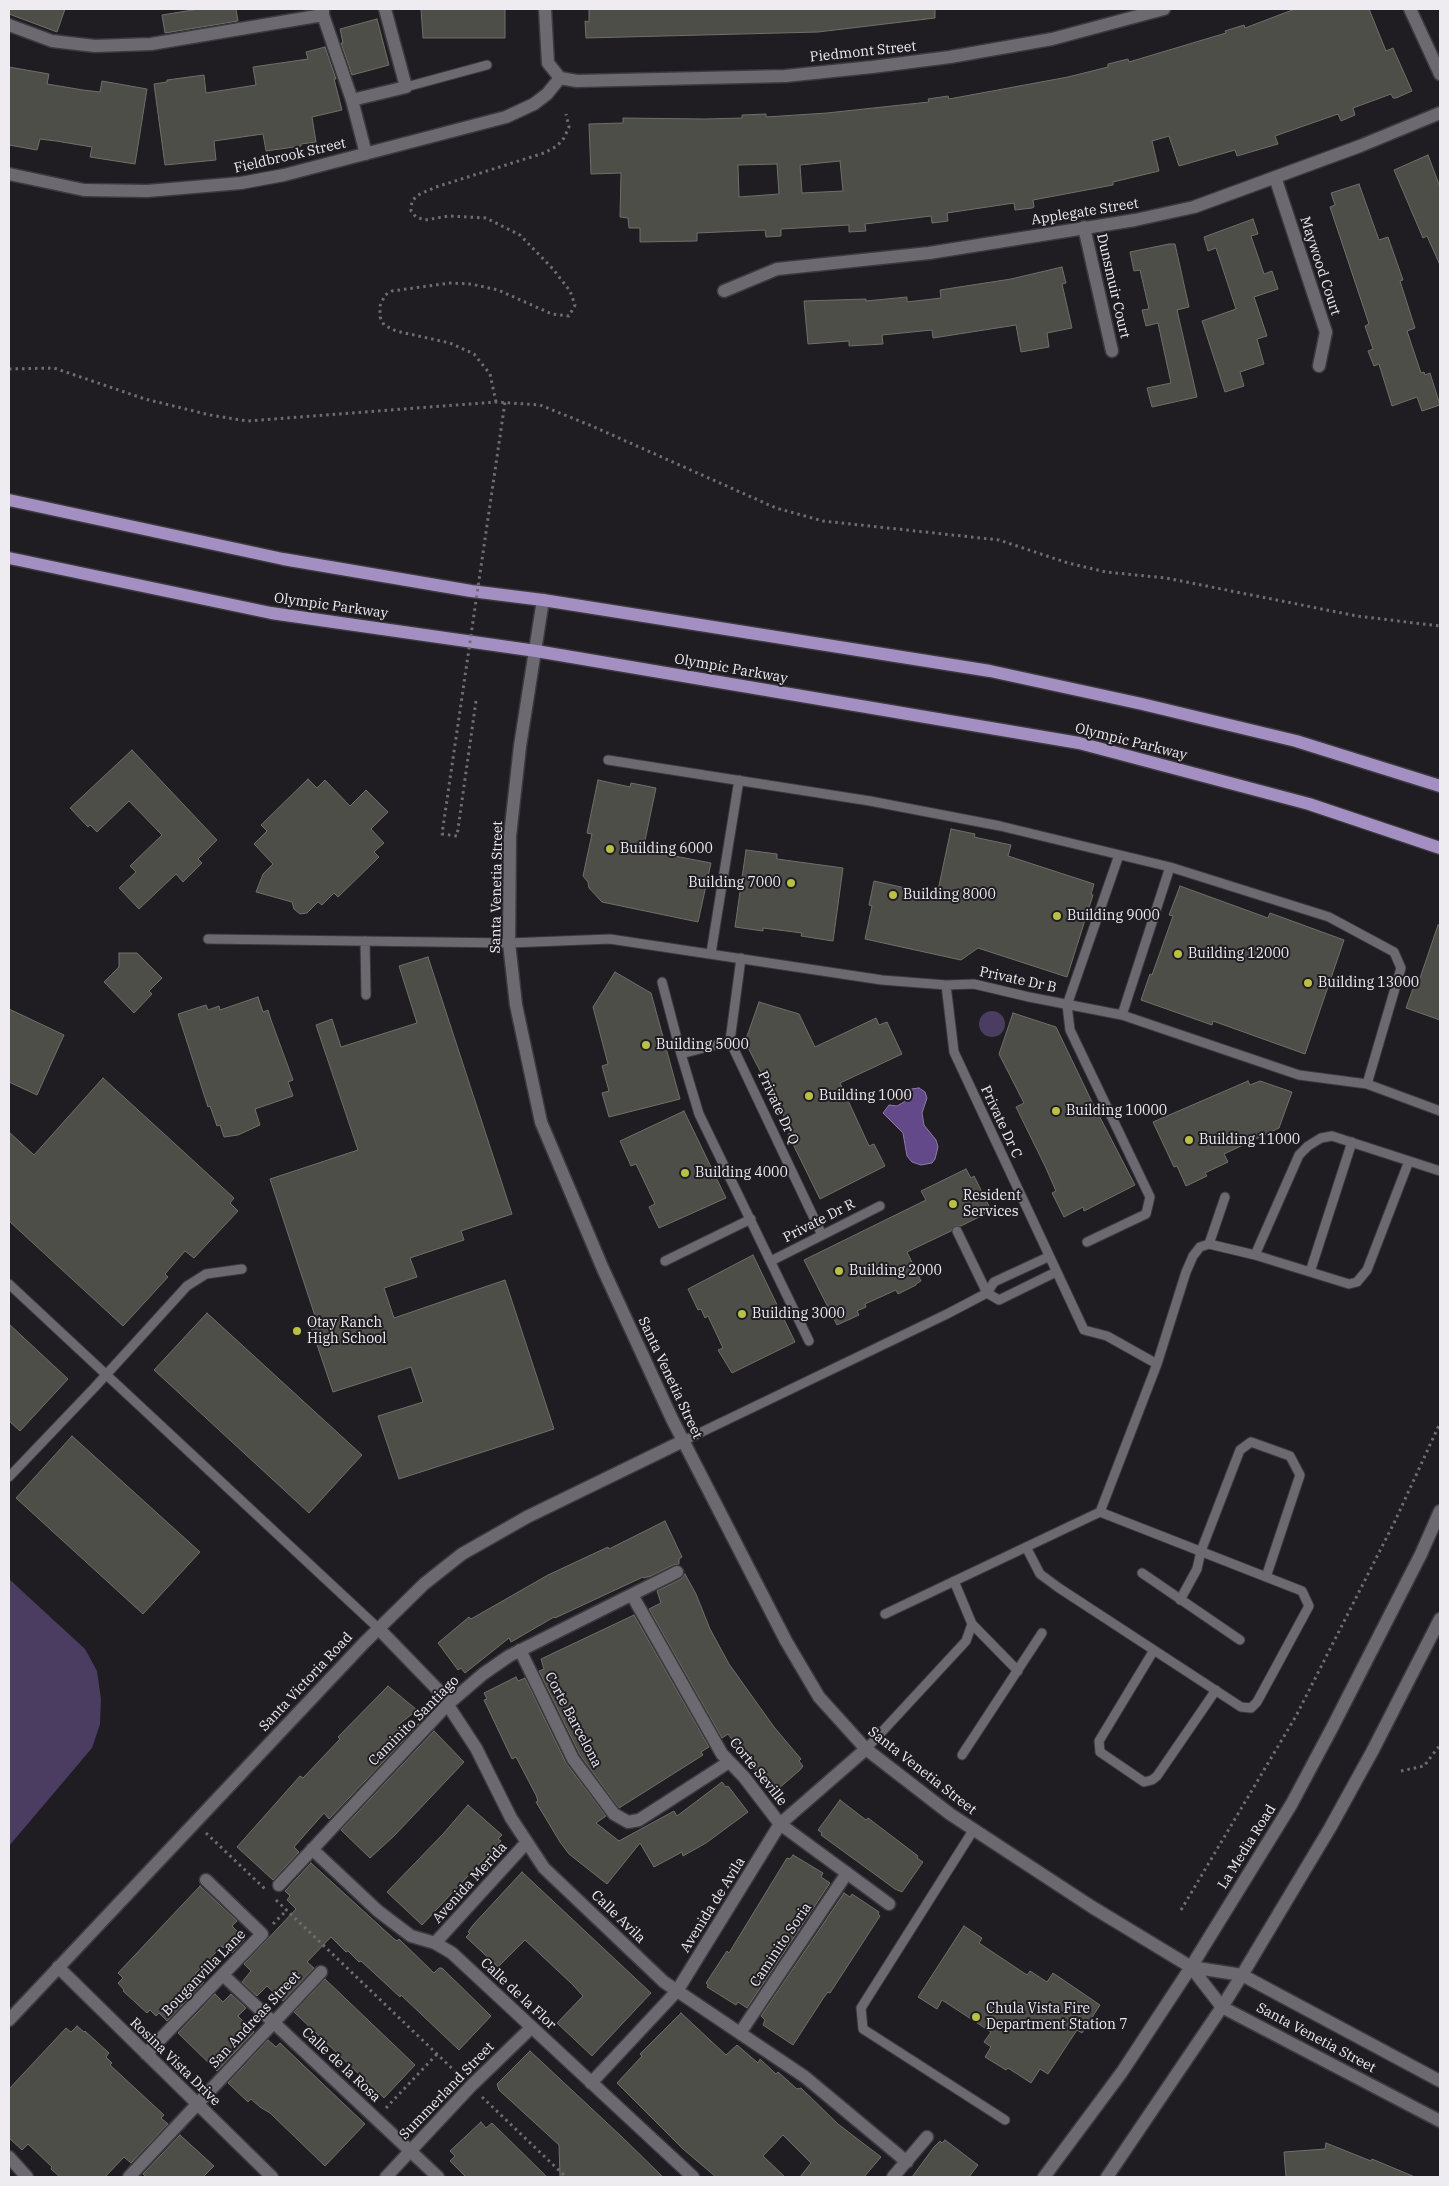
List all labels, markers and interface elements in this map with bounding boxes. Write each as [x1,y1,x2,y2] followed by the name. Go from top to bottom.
[809,38,917,66] street label: Piedmont Street
[232,135,348,177] street label: Fieldbrook Street
[1030,195,1140,229] street label: Applegate Street
[1296,214,1344,318] street label: Maywood Court
[1093,232,1133,340] street label: Dunsmuir Court
[273,590,389,622] street label: Olympic Parkway
[673,651,789,687] street label: Olympic Parkway
[1073,720,1189,764] street label: Olympic Parkway
[487,821,507,953] street label: Santa Venetia Street
[620,841,713,857] place label: Building 6000
[604,843,616,855] marker: Building 6000
[688,875,781,891] place label: Building 7000
[785,877,797,889] marker: Building 7000
[903,887,996,903] place label: Building 8000
[887,889,899,901] marker: Building 8000
[1067,908,1160,924] place label: Building 9000
[1051,910,1063,922] marker: Building 9000
[1188,946,1289,962] place label: Building 12000
[1172,948,1184,960] marker: Building 12000
[978,964,1058,996] street label: Private Dr B
[1318,975,1419,991] place label: Building 13000
[1302,977,1314,989] marker: Building 13000
[656,1037,749,1053] place label: Building 5000
[640,1039,652,1051] marker: Building 5000
[754,1069,802,1147] street label: Private Dr Q
[977,1083,1025,1161] street label: Private Dr C
[819,1088,912,1104] place label: Building 1000
[803,1090,815,1102] marker: Building 1000
[1066,1103,1167,1119] place label: Building 10000
[1050,1105,1062,1117] marker: Building 10000
[1199,1132,1300,1148] place label: Building 11000
[1183,1134,1195,1146] marker: Building 11000
[695,1165,788,1181] place label: Building 4000
[679,1167,691,1179] marker: Building 4000
[963,1188,1021,1220] place label: Resident Services
[780,1196,858,1246] street label: Private Dr R
[947,1198,959,1210] marker: Resident Services
[849,1263,942,1279] place label: Building 2000
[833,1265,845,1277] marker: Building 2000
[752,1306,845,1322] place label: Building 3000
[736,1308,748,1320] marker: Building 3000
[634,1314,706,1442] street label: Santa Venetia Street
[307,1315,386,1348] place label: Otay Ranch High School
[291,1325,303,1337] marker: Otay Ranch High School
[256,1629,356,1735] street label: Santa Victoria Road
[541,1670,605,1770] street label: Corte Barcelona
[365,1672,463,1770] street label: Caminito Santiago
[865,1724,979,1818] street label: Santa Venetia Street
[726,1735,790,1809] street label: Corte Seville
[1214,1802,1280,1892] street label: La Media Road
[429,1839,511,1927] street label: Avenida Merida
[677,1854,749,1956] street label: Avenida de Avila
[587,1887,649,1947] street label: Calle Avila
[747,1900,815,1990] street label: Caminito Soria
[159,1926,249,2020] street label: Bouganvilla Lane
[477,1955,559,2033] street label: Calle de la Flor
[206,1968,304,2072] street label: San Andreas Street
[1253,1999,1379,2077] street label: Santa Venetia Street
[986,2001,1128,2034] place label: Chula Vista Fire Department Station 7
[970,2011,982,2023] marker: Chula Vista Fire Department Station 7
[126,2014,224,2110] street label: Rosina Vista Drive
[298,2024,384,2106] street label: Calle de la Rosa
[396,2039,498,2143] street label: Summerland Street

